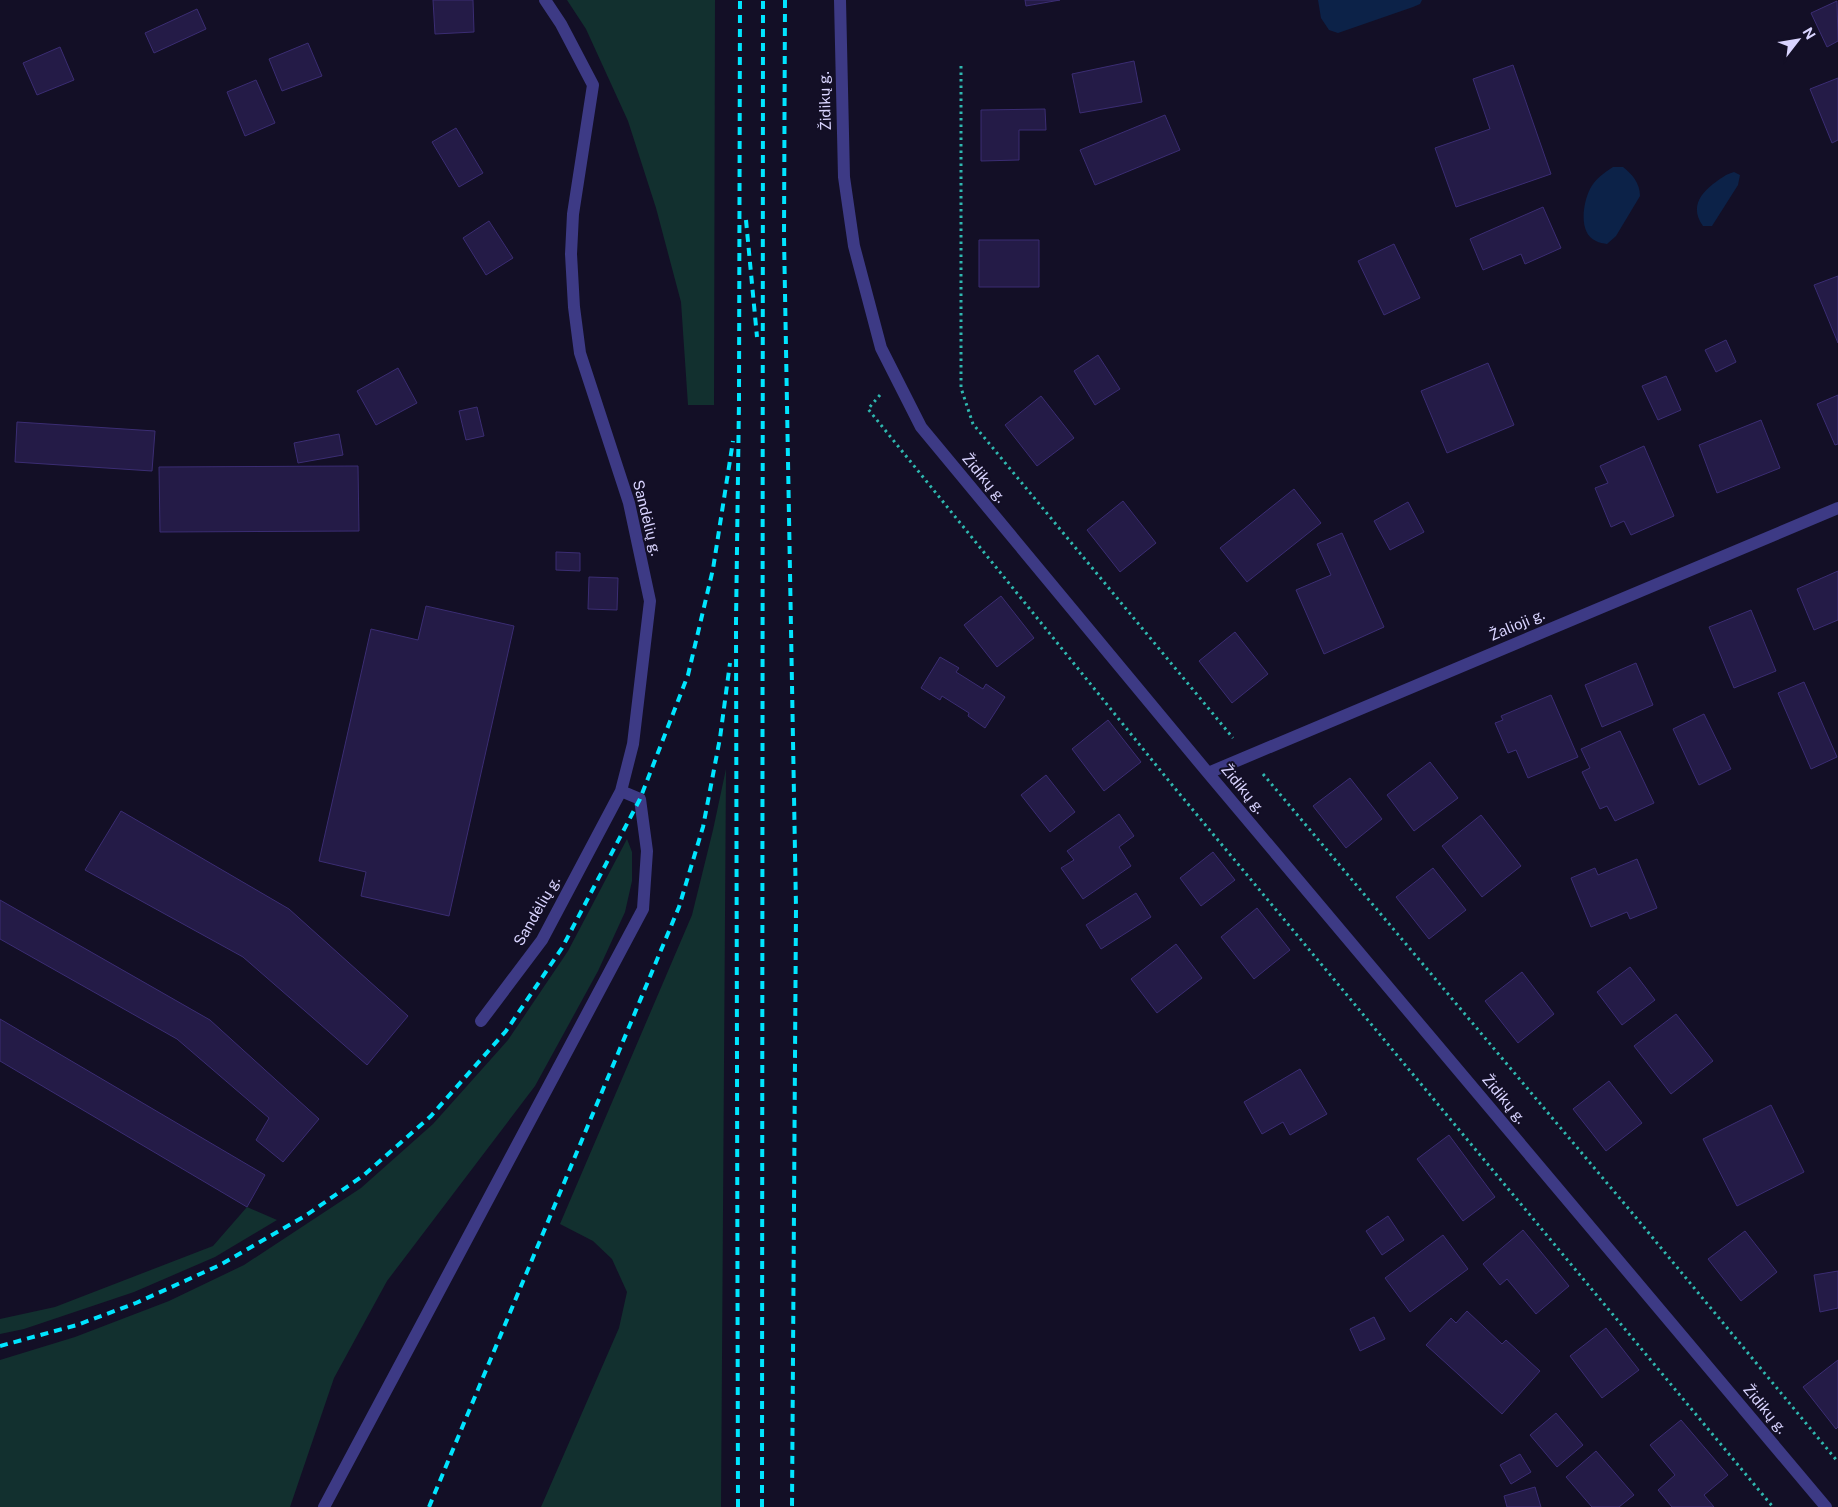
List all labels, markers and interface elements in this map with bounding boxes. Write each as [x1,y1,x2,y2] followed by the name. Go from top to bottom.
[1773,15,1823,65] north arrow
[1799,24,1819,42] text: N
[815,71,834,131] street label: Židikų g.
[959,450,1010,506] street label: Židikų g.
[630,478,665,558] street label: Sandėlių g.
[1486,605,1547,644] street label: Žalioji g.
[1218,761,1269,817] street label: Židikų g.
[510,873,563,949] street label: Sandėlių g.
[1479,1071,1530,1127] street label: Židikų g.
[1740,1381,1791,1437] street label: Židikų g.

